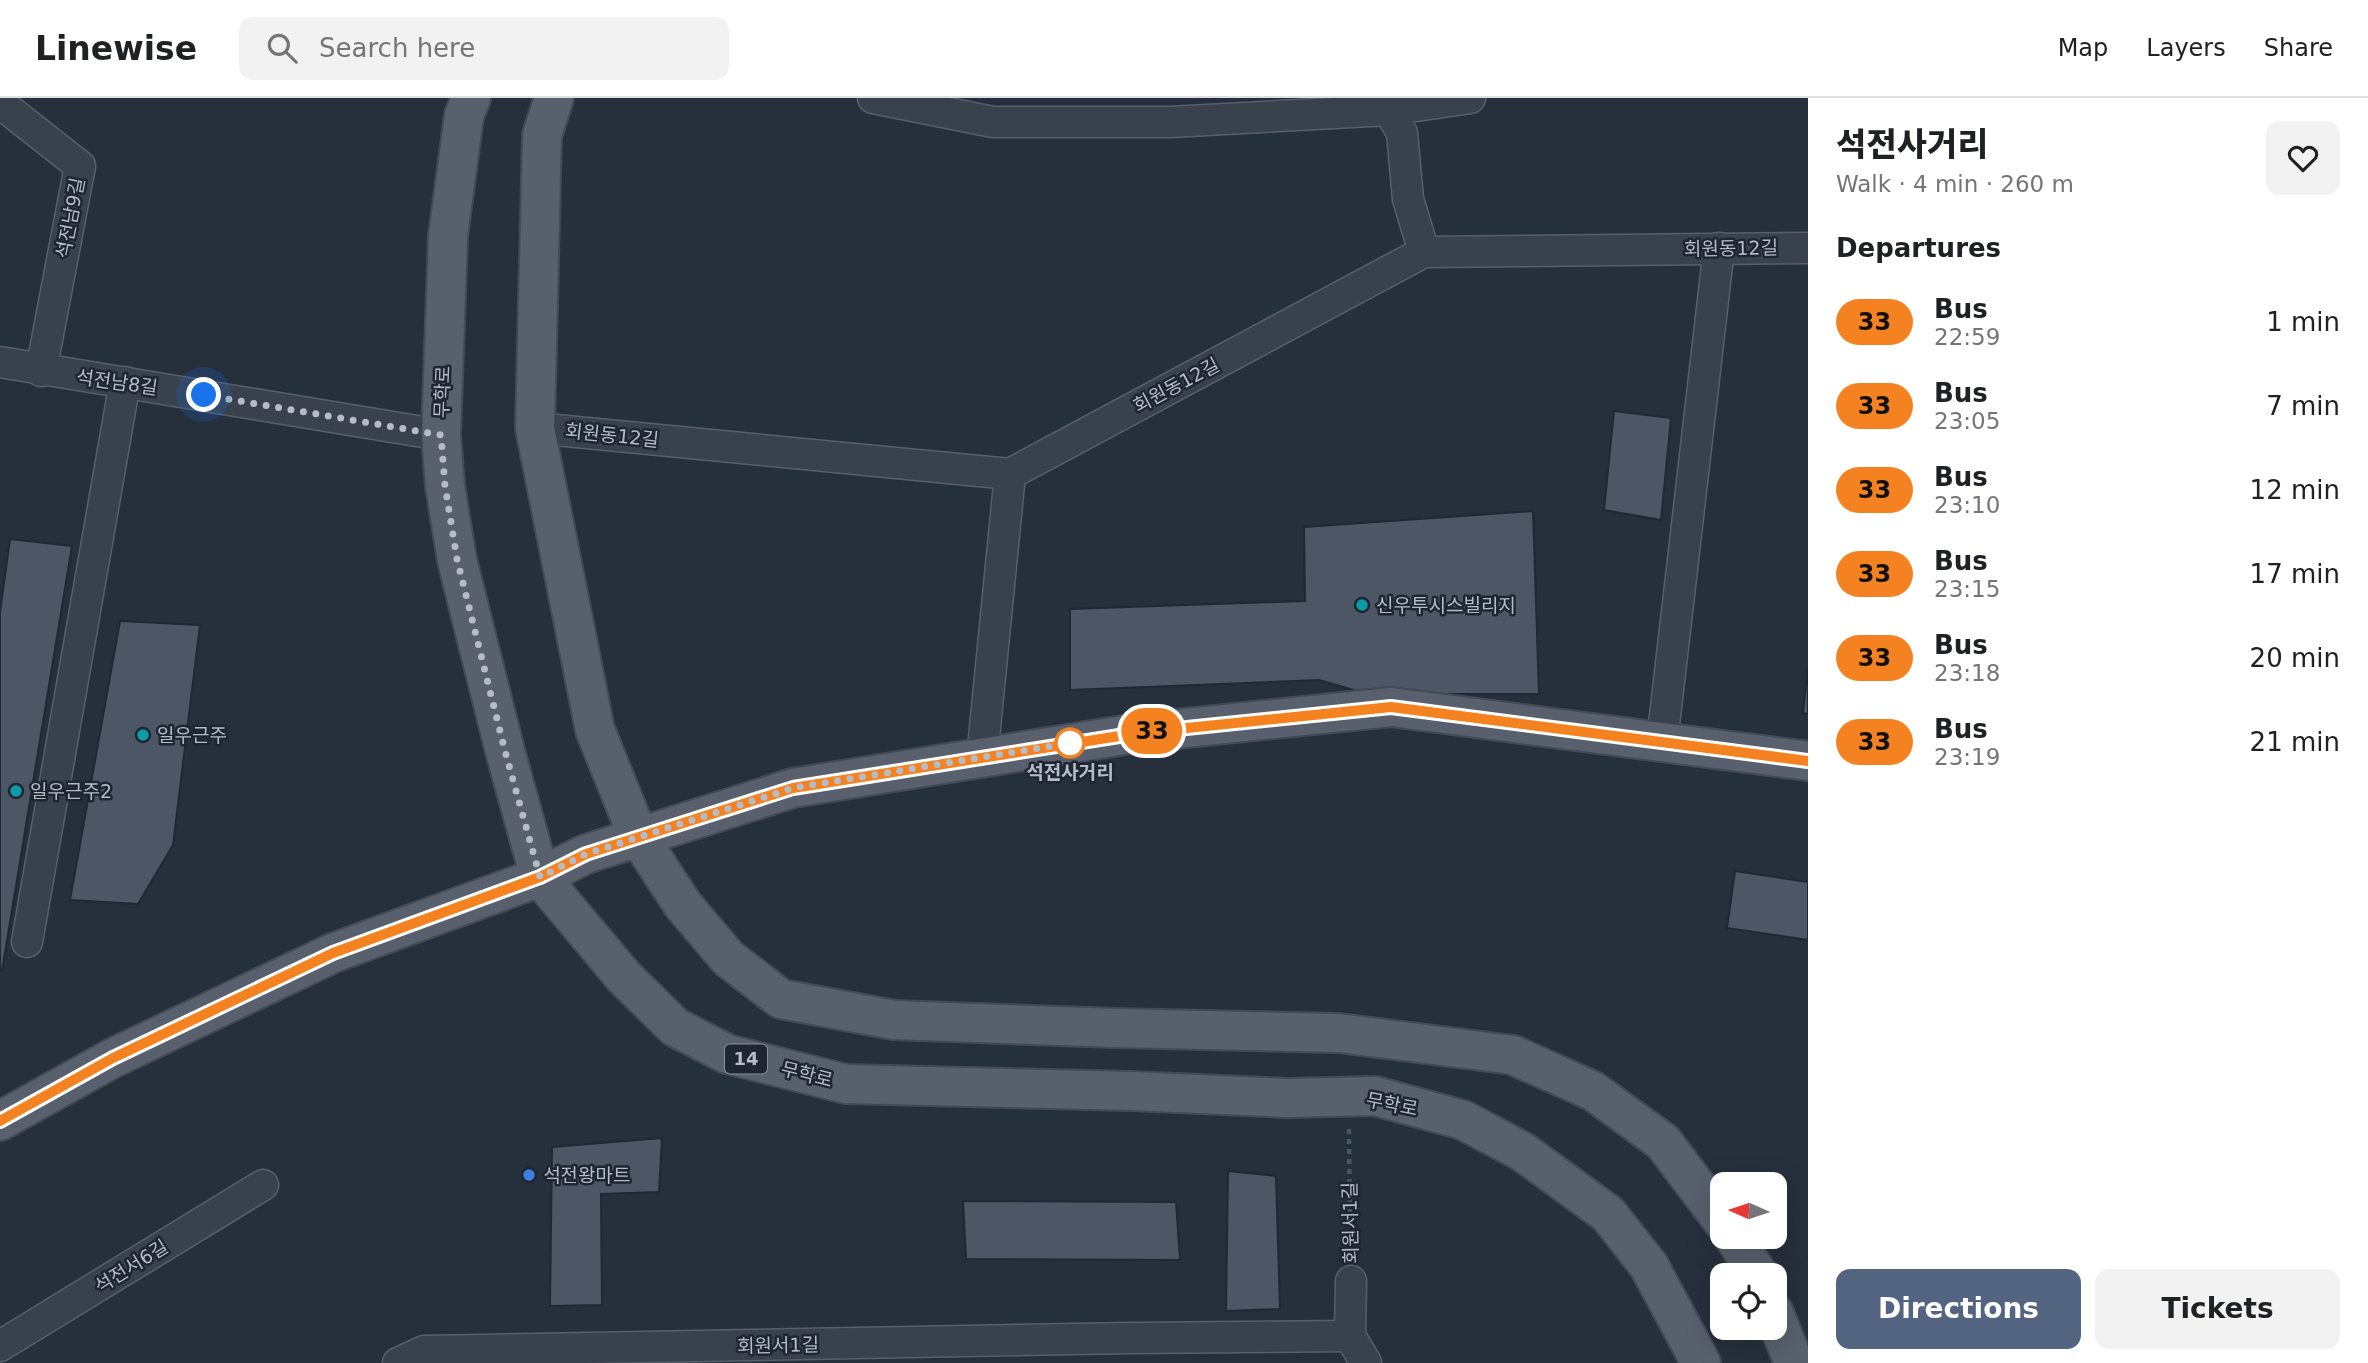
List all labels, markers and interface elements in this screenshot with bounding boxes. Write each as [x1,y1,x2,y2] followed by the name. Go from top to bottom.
[239,17,729,80] search box
[35,29,197,68] text: Linewise
[263,29,301,67] icon: search
[319,33,475,63] text: Search here
[2058,34,2108,62] text: Map
[2146,34,2226,62] text: Layers
[2264,34,2333,62] text: Share
[2266,121,2340,195] button: heart
[1836,125,1988,164] text: 석전사거리
[1836,171,2074,197] text: Walk · 4 min · 260 m
[51,176,89,260] street label: 석전남9길
[1836,233,2001,263] text: Departures
[1684,236,1778,260] street label: 회원동12길
[1934,294,1988,324] text: Bus
[2266,307,2340,337] text: 1 min
[1858,308,1891,336] text: 33
[1934,324,2000,350] text: 22:59
[1129,353,1223,417] street label: 회원동12길
[75,365,159,399] street label: 석전남8길
[430,365,454,419] street label: 무학로
[186,377,221,412] your location
[1934,378,1988,408] text: Bus
[2266,391,2340,421] text: 7 min
[1858,392,1891,420] text: 33
[1934,408,2000,434] text: 23:05
[564,419,660,451] street label: 회원동12길
[1934,462,1988,492] text: Bus
[2250,475,2340,505] text: 12 min
[1858,476,1891,504] text: 33
[1934,492,2000,518] text: 23:10
[1934,546,1988,576] text: Bus
[2250,559,2340,589] text: 17 min
[1858,560,1891,588] text: 33
[1934,576,2000,602] text: 23:15
[1376,594,1516,616] place label: 신우투시스빌리지
[1354,597,1370,613] marker: 신우투시스빌리지
[1934,630,1988,660] text: Bus
[2250,643,2340,673] text: 20 min
[1858,644,1891,672] text: 33
[1934,660,2000,686] text: 23:18
[1120,708,1184,754] line badge: 33
[1934,714,1988,744] text: Bus
[1135,717,1169,745] text: 33
[157,724,227,746] place label: 일우근주
[135,727,151,743] marker: 일우근주
[2250,727,2340,757] text: 21 min
[1055,728,1085,758] marker: 석전사거리
[1858,728,1891,756] text: 33
[1934,744,2000,770] text: 23:19
[1026,761,1114,783] place label: 석전사거리
[30,780,112,802] place label: 일우근주2
[8,783,24,799] marker: 일우근주2
[725,1044,767,1074] road number: 14
[779,1057,835,1091] street label: 무학로
[1364,1088,1420,1120] street label: 무학로
[543,1164,630,1186] place label: 석전왕마트
[521,1167,537,1183] marker: 석전왕마트
[1710,1172,1787,1250] north arrow
[1710,1172,1787,1340] map controls
[1338,1182,1362,1264] street label: 회원서1길
[90,1235,172,1297] street label: 석전서6길
[1710,1263,1787,1340] button: locate
[1836,1269,2081,1349] button: Directions
[2095,1269,2340,1349] button: Tickets
[737,1333,819,1357] street label: 회원서1길

